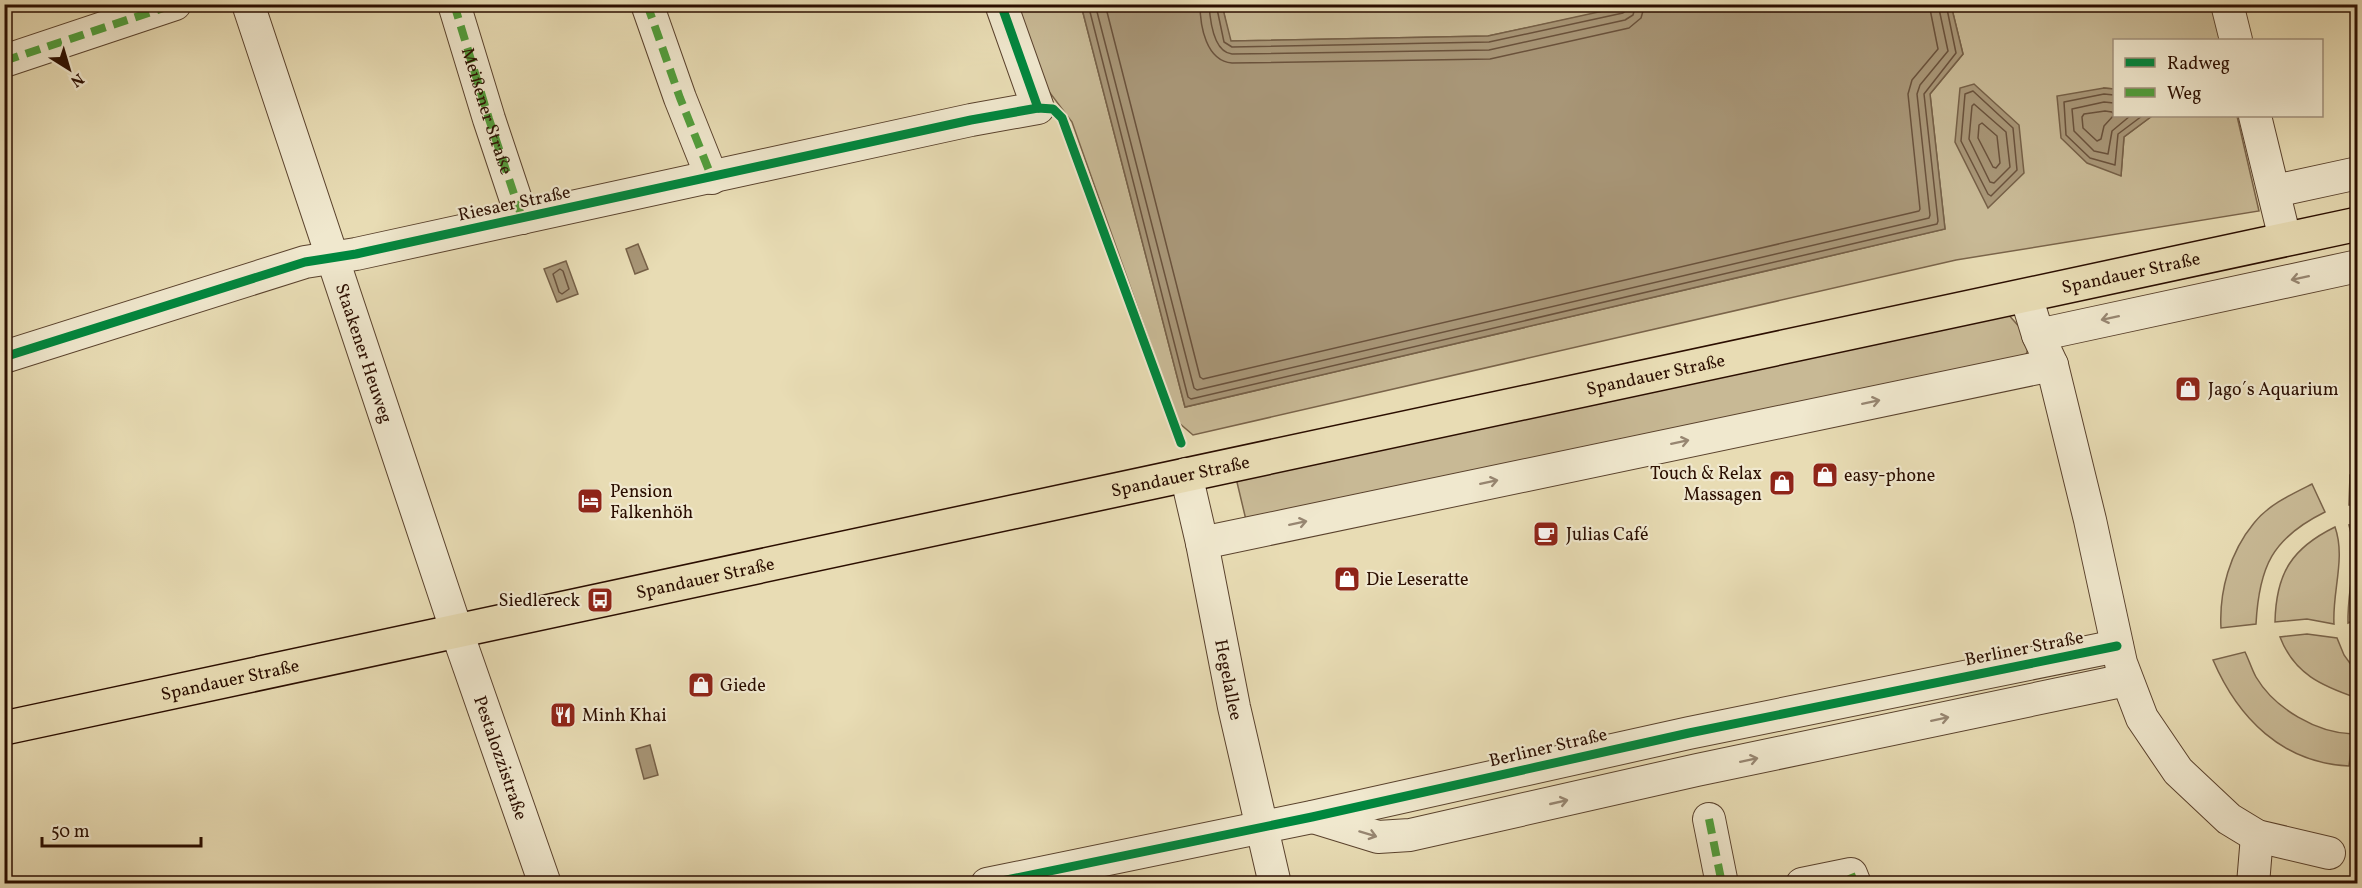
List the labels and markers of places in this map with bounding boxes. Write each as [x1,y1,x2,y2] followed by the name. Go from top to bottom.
[2173,374,2203,404] shop icon: Jago´s Aquarium
[2208,378,2339,403] place label: Jago´s Aquarium
[1810,460,1840,490] shop icon: easy-phone
[1650,462,1762,508] place label: Touch & Relax Massagen
[1844,464,1935,489] place label: easy-phone
[1767,468,1797,498] shop icon: Touch & Relax Massagen
[610,480,693,526] place label: Pension Falkenhöh
[575,486,605,516] hotel icon: Pension Falkenhöh
[1531,519,1561,549] cafe icon: Julias Café
[1566,523,1649,548] place label: Julias Café
[1332,564,1362,594] shop icon: Die Leseratte
[1366,568,1469,593] place label: Die Leseratte
[585,585,615,615] bus stop icon: Siedlereck
[499,589,580,614] place label: Siedlereck
[686,670,716,700] shop icon: Giede
[720,674,766,699] place label: Giede
[548,700,578,730] restaurant icon: Minh Khai
[582,704,667,729] place label: Minh Khai

